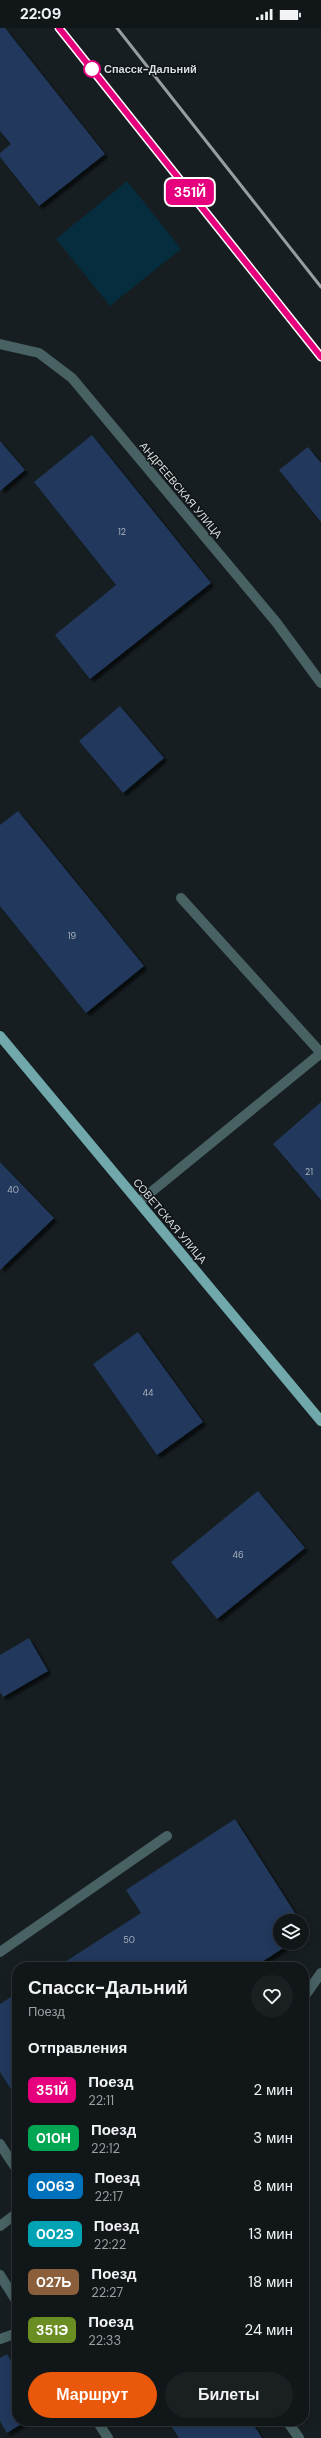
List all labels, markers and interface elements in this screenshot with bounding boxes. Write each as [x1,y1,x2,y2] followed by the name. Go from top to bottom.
[20,4,61,24] text: 22:09
[83,60,101,78] marker: Спасск-Дальний
[104,62,197,76] place label: Спасск-Дальний
[162,179,218,205] line badge: 351Й
[174,183,206,201] text: 351Й
[137,439,226,542] street label: АНДРЕЕВСКАЯ УЛИЦА
[118,526,126,538] house number: 12
[68,930,77,942] house number: 19
[305,1166,313,1178] house number: 21
[130,1175,210,1267] street label: СОВЕТСКАЯ УЛИЦА
[7,1184,19,1196] house number: 40
[143,1387,154,1399] house number: 44
[232,1549,244,1561] house number: 46
[273,1914,309,1950] map controls
[273,1914,309,1950] button: layers
[123,1934,135,1946] house number: 50
[28,1975,188,2000] text: Спасск-Дальний
[251,1975,293,2017] button: heart
[28,2003,65,2020] text: Поезд
[28,2038,127,2058] text: Отправления
[88,2072,134,2092] text: Поезд
[253,2080,293,2100] text: 2 мин
[36,2081,68,2099] text: 351Й
[88,2092,114,2109] text: 22:11
[91,2120,136,2140] text: Поезд
[253,2128,293,2148] text: 3 мин
[36,2129,71,2147] text: 010Н
[91,2140,120,2157] text: 22:12
[95,2168,140,2188] text: Поезд
[253,2176,293,2196] text: 8 мин
[36,2177,75,2195] text: 006Э
[95,2188,123,2205] text: 22:17
[94,2216,139,2236] text: Поезд
[248,2224,293,2244] text: 13 мин
[36,2225,74,2243] text: 002Э
[94,2236,126,2253] text: 22:22
[91,2264,137,2284] text: Поезд
[248,2272,293,2292] text: 18 мин
[36,2273,71,2291] text: 027Ь
[91,2284,123,2301] text: 22:27
[88,2312,133,2332] text: Поезд
[245,2320,293,2340] text: 24 мин
[36,2321,68,2339] text: 351Э
[88,2332,121,2349] text: 22:33
[28,2372,157,2418] button: Маршрут
[165,2372,293,2418] button: Билеты

